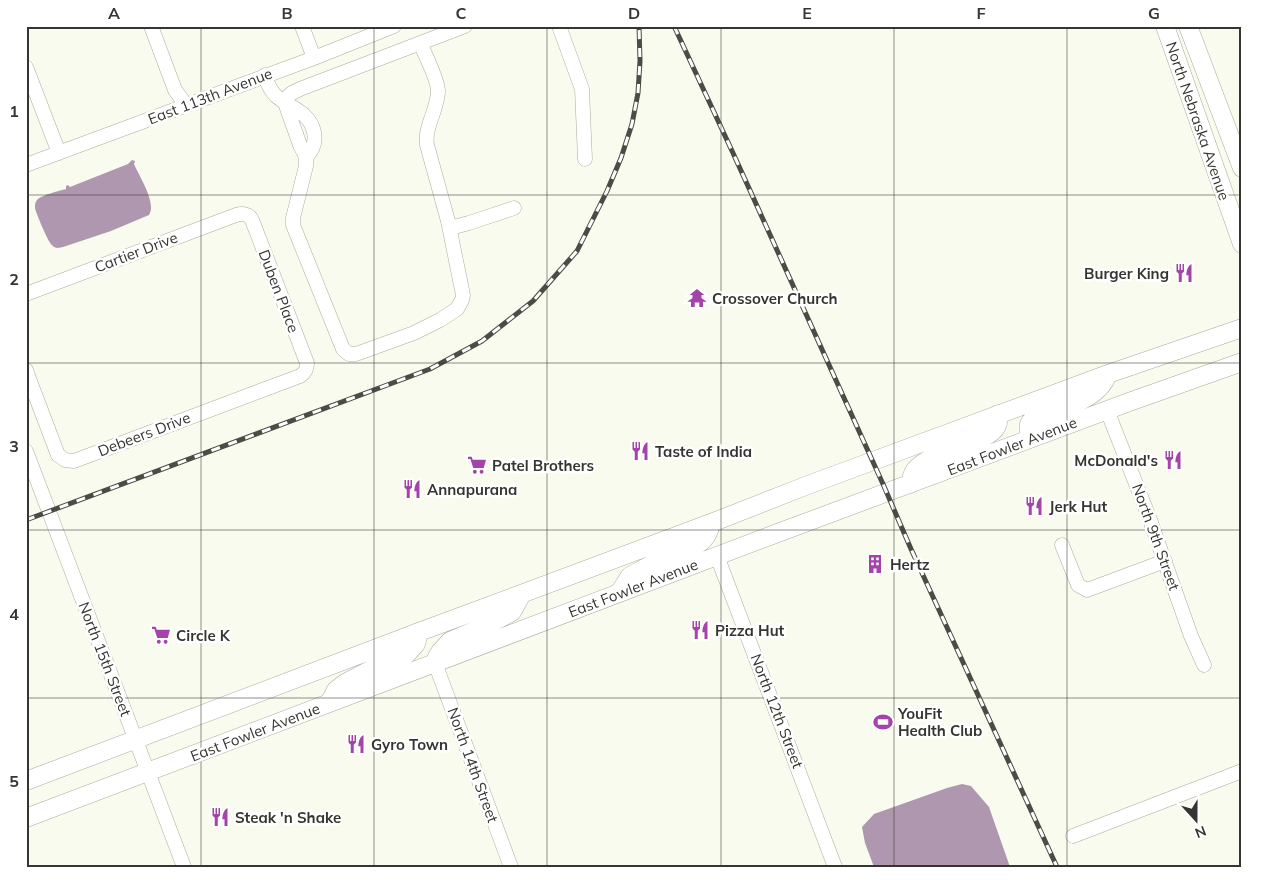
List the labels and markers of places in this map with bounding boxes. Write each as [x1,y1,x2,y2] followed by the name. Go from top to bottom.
[1173,262,1195,284] restaurant icon: Burger King
[1084,264,1169,283] place label: Burger King
[686,287,708,309] temple icon: Crossover Church
[712,289,838,308] place label: Crossover Church
[629,440,651,462] restaurant icon: Taste of India
[655,442,752,461] place label: Taste of India
[1162,449,1184,471] restaurant icon: McDonald's
[1074,451,1158,470] place label: McDonald's
[466,454,488,476] supermarket icon: Patel Brothers
[492,456,594,475] place label: Patel Brothers
[401,478,423,500] restaurant icon: Annapurana
[427,480,517,499] place label: Annapurana
[1023,495,1045,517] restaurant icon: Jerk Hut
[1049,497,1107,516] place label: Jerk Hut
[864,553,886,575] building icon: Hertz
[890,555,930,574] place label: Hertz
[689,619,711,641] restaurant icon: Pizza Hut
[715,621,785,640] place label: Pizza Hut
[150,624,172,646] supermarket icon: Circle K
[176,626,231,645] place label: Circle K
[897,704,982,740] place label: YouFit Health Club
[872,711,894,733] sports icon: YouFit Health Club
[345,733,367,755] restaurant icon: Gyro Town
[371,735,448,754] place label: Gyro Town
[209,806,231,828] restaurant icon: Steak 'n Shake
[235,808,341,827] place label: Steak 'n Shake

